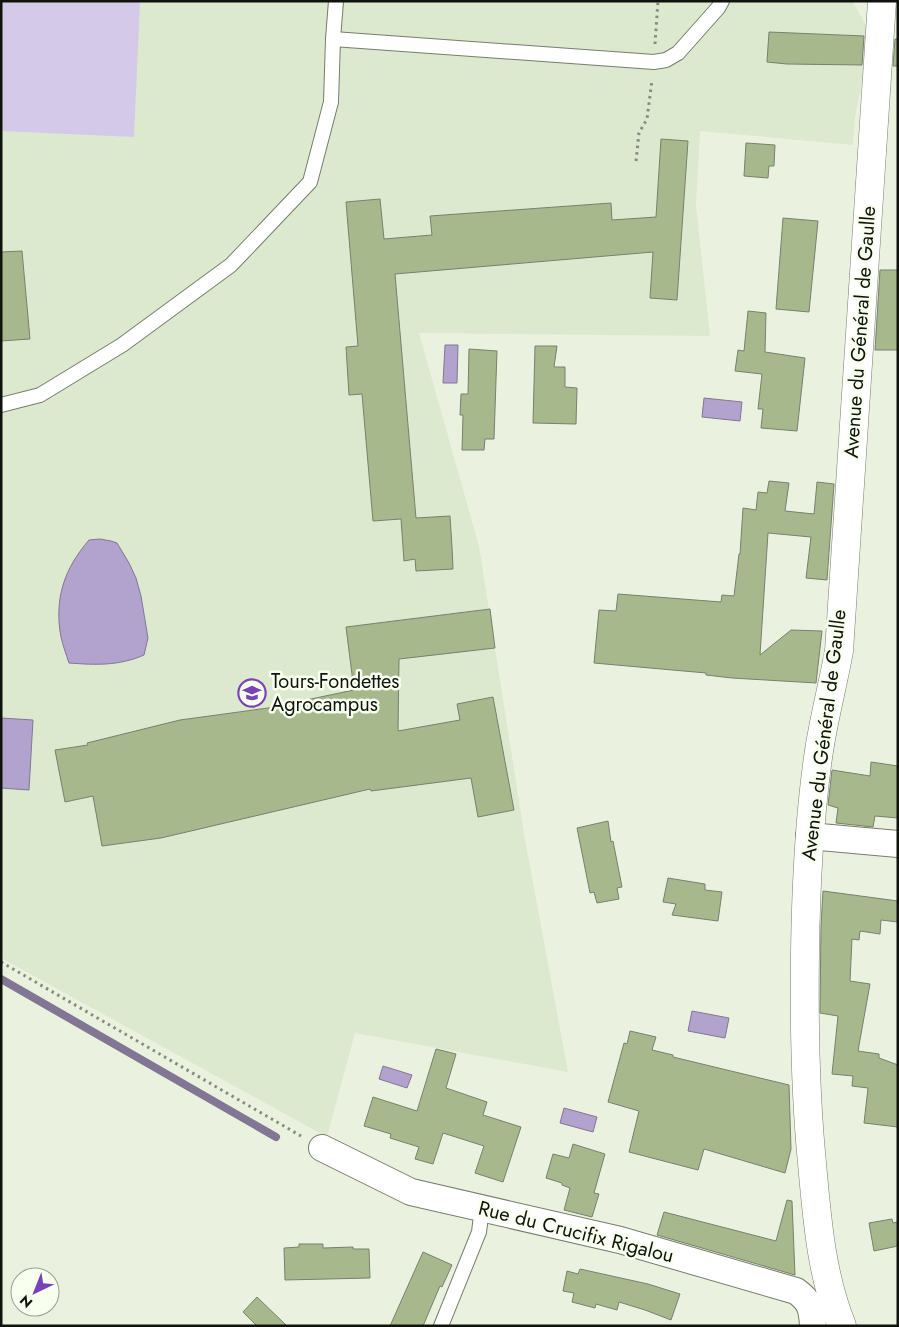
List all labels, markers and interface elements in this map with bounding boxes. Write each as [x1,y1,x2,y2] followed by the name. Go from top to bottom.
[837,205,883,459] street label: Avenue du Général de Gaulle
[794,608,854,862] street label: Avenue du Général de Gaulle
[271,667,399,719] place label: Tours-Fondettes Agrocampus
[237,678,267,708] school or university icon: Tours-Fondettes Agrocampus
[475,1194,677,1270] street label: Rue du Crucifix Rigalou
[10,1267,60,1317] north arrow
[15,1290,37,1313] text: N

